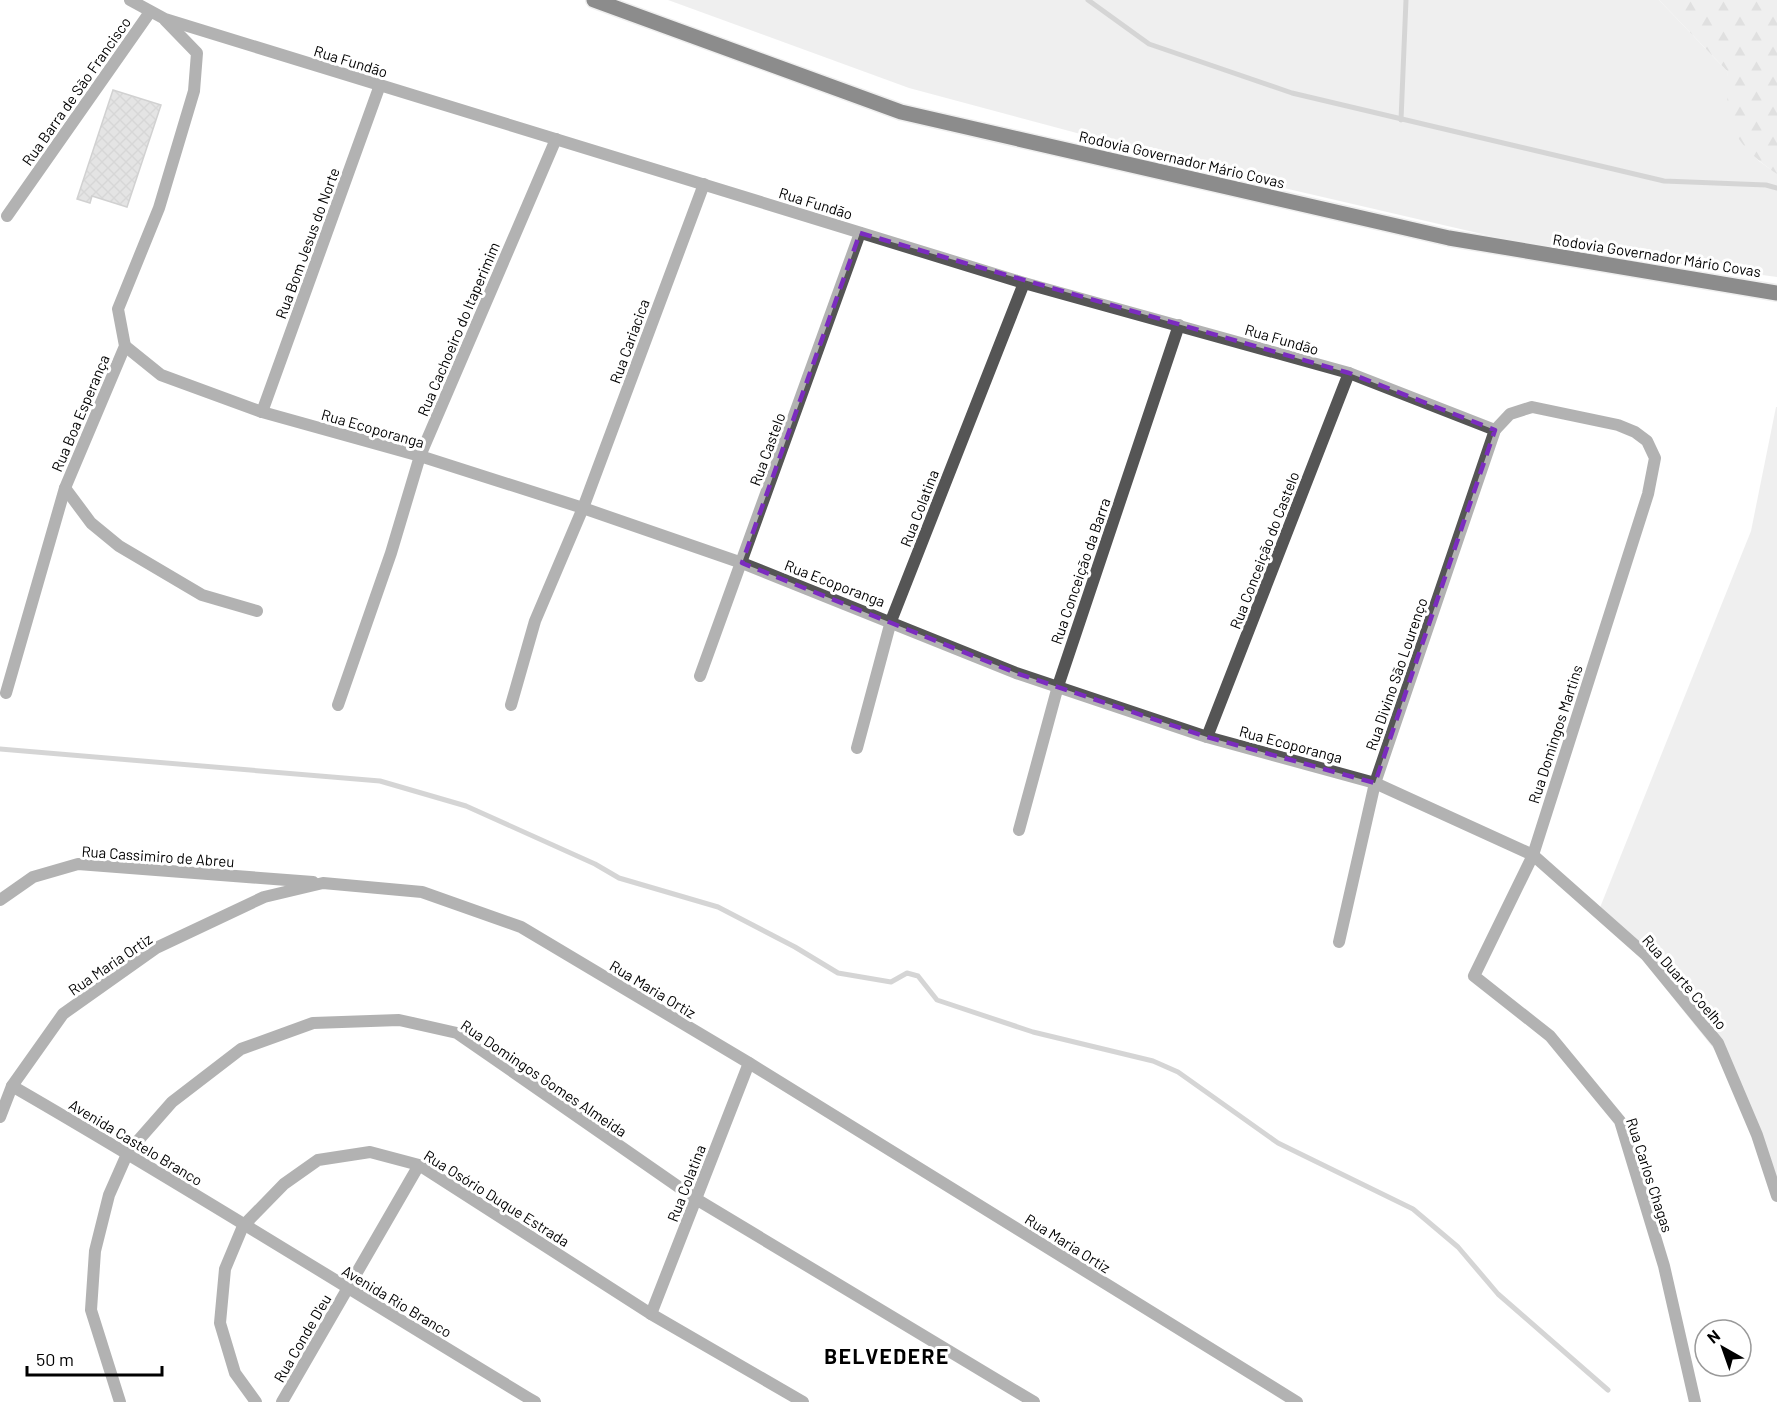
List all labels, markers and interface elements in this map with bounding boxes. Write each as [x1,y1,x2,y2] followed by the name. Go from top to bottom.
[18,13,134,169] street label: Rua Barra de São Francisco
[312,41,390,81] street label: Rua Fundão
[1077,127,1287,191] street label: Rodovia Governador Mário Covas
[271,165,343,321] street label: Rua Bom Jesus do Norte
[777,183,855,223] street label: Rua Fundão
[1552,230,1762,280] street label: Rodovia Governador Mário Covas
[413,239,503,419] street label: Rua Cachoeiro do Itaperimim
[605,296,653,386] street label: Rua Cariacica
[1243,320,1321,358] street label: Rua Fundão
[47,352,113,474] street label: Rua Boa Esperança
[320,405,426,451] street label: Rua Ecoporanga
[745,410,789,488] street label: Rua Castelo
[896,467,942,549] street label: Rua Colatina
[1226,469,1302,631] street label: Rua Conceição do Castelo
[1046,495,1114,647] street label: Rua Conceição da Barra
[782,556,888,610] street label: Rua Ecoporanga
[1361,595,1431,753] street label: Rua Divino São Lourenço
[1524,662,1586,806] street label: Rua Domingos Martins
[1237,722,1345,766] street label: Rua Ecoporanga
[81,842,235,870] street label: Rua Cassimiro de Abreu
[65,929,156,999] street label: Rua Maria Ortiz
[1639,931,1731,1033] street label: Rua Duarte Coelho
[607,956,700,1022] street label: Rua Maria Ortiz
[458,1016,630,1140] street label: Rua Domingos Gomes Almeida
[66,1095,206,1189] street label: Avenida Castelo Branco
[1623,1115,1677,1235] street label: Rua Carlos Chagas
[663,1142,709,1224] street label: Rua Colatina
[421,1146,573,1250] street label: Rua Osório Duque Estrada
[1022,1210,1114,1277] street label: Rua Maria Ortiz
[339,1261,455,1341] street label: Avenida Rio Branco
[269,1291,335,1385] street label: Rua Conde D'eu
[1693,1318,1753,1378] north arrow
[1703,1325,1723,1347] text: N
[27,1339,162,1377] scale bar
[824,1343,950,1368] district label: BELVEDERE
[36,1348,74,1370] text: 50 m

